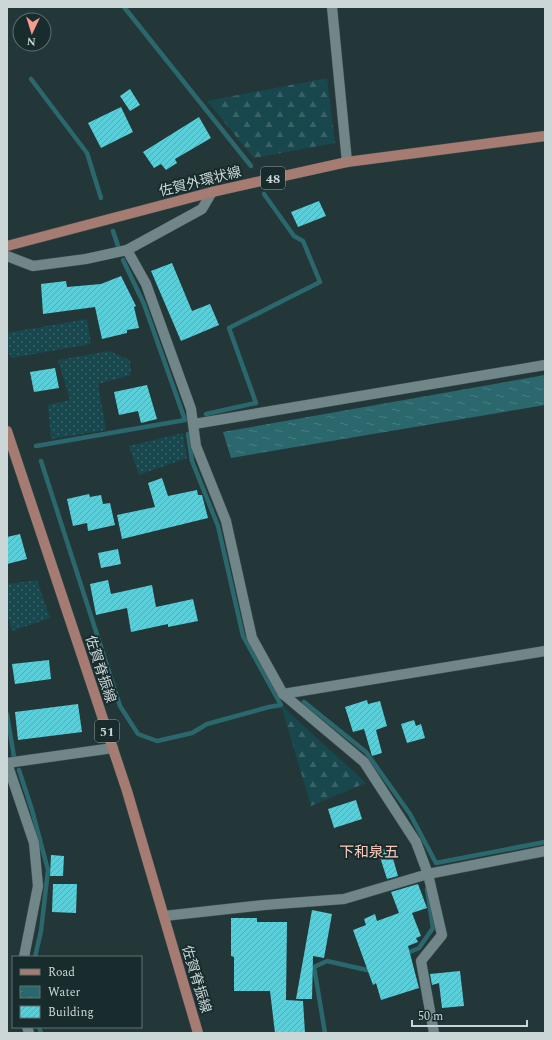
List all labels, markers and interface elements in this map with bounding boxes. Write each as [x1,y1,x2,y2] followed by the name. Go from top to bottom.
[12,12,52,52] north arrow
[26,33,36,50] text: N
[157,161,243,202] street label: 佐賀外環状線
[261,167,285,189] road number: 48
[80,633,121,706] street label: 佐賀脊振線
[95,720,119,742] road number: 51
[339,841,399,864] district label: 下和泉五
[176,943,217,1016] street label: 佐賀脊振線
[12,956,142,1028] legend
[48,963,75,982] text: Road
[48,983,80,1002] text: Water
[412,1002,527,1028] scale bar
[48,1003,94,1022] text: Building
[418,1007,443,1026] text: 50 m

